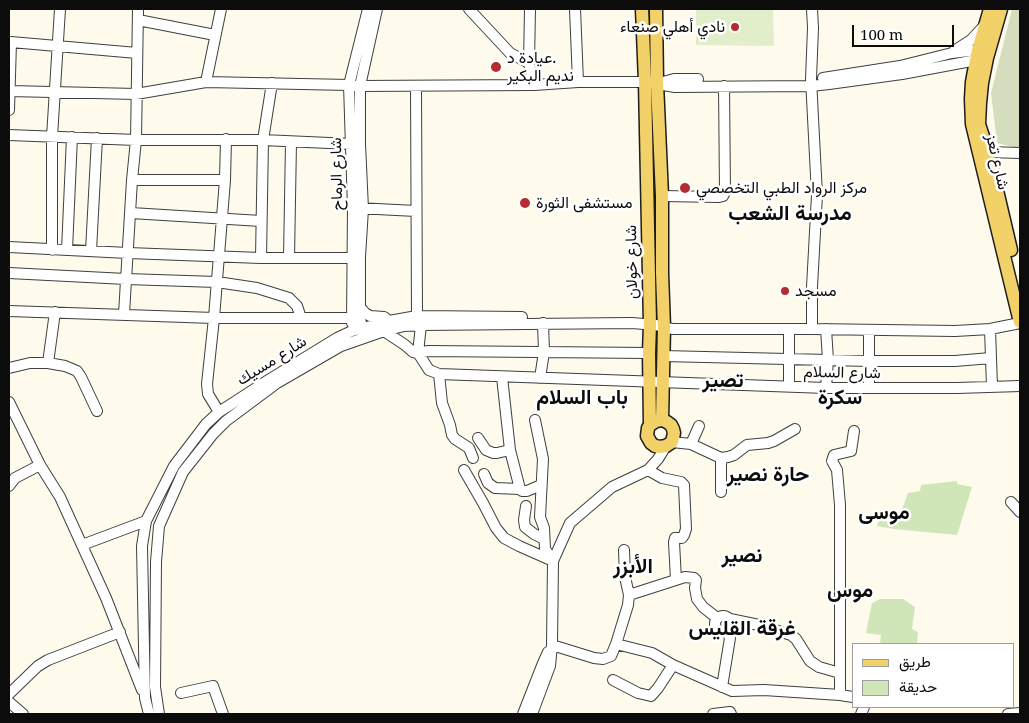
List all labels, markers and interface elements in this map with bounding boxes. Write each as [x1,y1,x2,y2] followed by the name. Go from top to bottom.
[854,15,956,47] scale bar
[620,17,725,37] place label: نادي أهلي صنعاء
[729,21,741,33] marker: نادي أهلي صنعاء
[860,24,903,44] text: 100 m
[507,48,574,86] place label: عيادة د. نديم البكير
[489,60,503,74] marker: عيادة د. نديم البكير
[981,132,1013,192] street label: شارع تعز
[327,137,347,211] street label: شارع الرماح
[696,178,867,198] place label: مركز الرواد الطبي التخصصي
[678,181,692,195] marker: مركز الرواد الطبي التخصصي
[536,193,633,213] place label: مستشفى الثورة
[518,196,532,210] marker: مستشفى الثورة
[728,201,852,227] district label: مدرسة الشعب
[622,225,642,299] street label: شارع خولان
[795,281,836,301] place label: مسجد
[779,285,791,297] marker: مسجد
[234,332,310,390] street label: شارع مسيك
[803,363,881,383] street label: شارع السلام
[702,368,744,394] district label: تصير
[536,385,628,411] district label: باب السلام
[818,385,862,411] district label: سكرة
[727,462,809,488] district label: حارة نصير
[858,500,910,526] district label: موسى
[722,543,762,569] district label: نصير
[613,554,653,580] district label: الأبزر
[827,578,873,604] district label: موس
[688,616,796,642] district label: غرقة القليس
[852,643,1014,708] legend
[899,651,931,671] text: طريق
[899,676,937,696] text: حديقة

